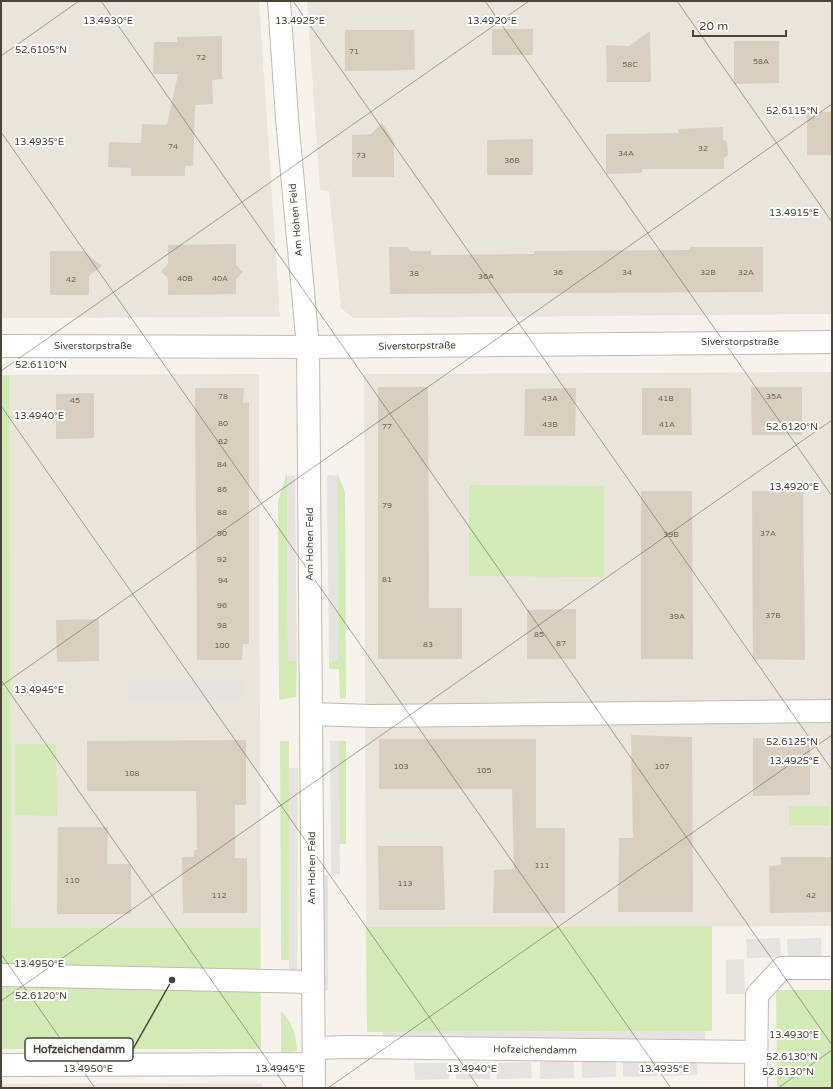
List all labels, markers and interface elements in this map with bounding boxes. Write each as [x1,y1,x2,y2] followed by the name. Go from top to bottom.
[693,12,786,38] scale bar
[83,15,133,27] text: 13.4930°E
[275,15,325,27] text: 13.4925°E
[467,15,517,27] text: 13.4920°E
[699,19,728,33] text: 20 m
[15,44,67,56] text: 52.6105°N
[349,47,359,56] house number: 71
[196,53,206,62] house number: 72
[753,57,769,66] house number: 58A
[622,60,638,69] house number: 58C
[766,105,818,117] text: 52.6115°N
[14,136,64,148] text: 13.4935°E
[168,142,178,151] house number: 74
[698,144,708,153] house number: 32
[618,149,634,158] house number: 34A
[356,151,366,160] house number: 73
[504,156,520,165] house number: 36B
[287,183,305,257] street label: Am Hohen Feld
[769,207,819,219] text: 13.4915°E
[553,268,563,277] house number: 36
[622,268,632,277] house number: 34
[700,268,716,277] house number: 32B
[738,268,754,277] house number: 32A
[409,269,419,278] house number: 38
[478,272,494,281] house number: 36A
[177,274,193,283] house number: 40B
[212,274,228,283] house number: 40A
[66,275,76,284] house number: 42
[701,336,779,348] street label: Siverstorpstraße
[378,339,456,353] street label: Siverstorpstraße
[54,340,132,352] street label: Siverstorpstraße
[15,359,67,371] text: 52.6110°N
[218,392,228,401] house number: 78
[766,392,782,401] house number: 35A
[542,394,558,403] house number: 43A
[658,394,674,403] house number: 41B
[70,396,80,405] house number: 45
[14,410,64,422] text: 13.4940°E
[218,419,228,428] house number: 80
[542,420,558,429] house number: 43B
[659,420,675,429] house number: 41A
[766,421,818,433] text: 52.6120°N
[382,422,392,431] house number: 77
[218,437,228,446] house number: 82
[217,460,227,469] house number: 84
[769,481,819,493] text: 13.4920°E
[217,485,227,494] house number: 86
[382,501,392,510] house number: 79
[304,507,316,581] street label: Am Hohen Feld
[217,508,227,517] house number: 88
[217,529,227,538] house number: 90
[760,529,776,538] house number: 37A
[663,530,679,539] house number: 39B
[217,555,227,564] house number: 92
[382,575,392,584] house number: 81
[218,576,228,585] house number: 94
[217,601,227,610] house number: 96
[765,611,781,620] house number: 37B
[669,612,685,621] house number: 39A
[217,621,227,630] house number: 98
[534,630,544,639] house number: 85
[556,639,566,648] house number: 87
[423,640,433,649] house number: 83
[214,641,230,650] house number: 100
[14,684,64,696] text: 13.4945°E
[766,736,818,748] text: 52.6125°N
[769,755,819,767] text: 13.4925°E
[393,762,409,771] house number: 103
[654,762,670,771] house number: 107
[476,766,492,775] house number: 105
[124,769,140,778] house number: 108
[306,831,318,905] street label: Am Hohen Feld
[534,861,550,870] house number: 111
[64,876,80,885] house number: 110
[397,879,413,888] house number: 113
[211,891,227,900] house number: 112
[806,891,816,900] house number: 42
[14,958,64,970] text: 13.4950°E
[15,990,67,1002] text: 52.6120°N
[769,1029,819,1041] text: 13.4930°E
[25,1038,133,1061] callout: Hofzeichendamm
[33,1043,125,1056] text: Hofzeichendamm
[493,1043,577,1057] street label: Hofzeichendamm
[766,1051,818,1063] text: 52.6130°N
[63,1063,113,1075] text: 13.4950°E
[255,1063,305,1075] text: 13.4945°E
[447,1063,497,1075] text: 13.4940°E
[639,1063,689,1075] text: 13.4935°E
[762,1066,814,1078] text: 52.6130°N

